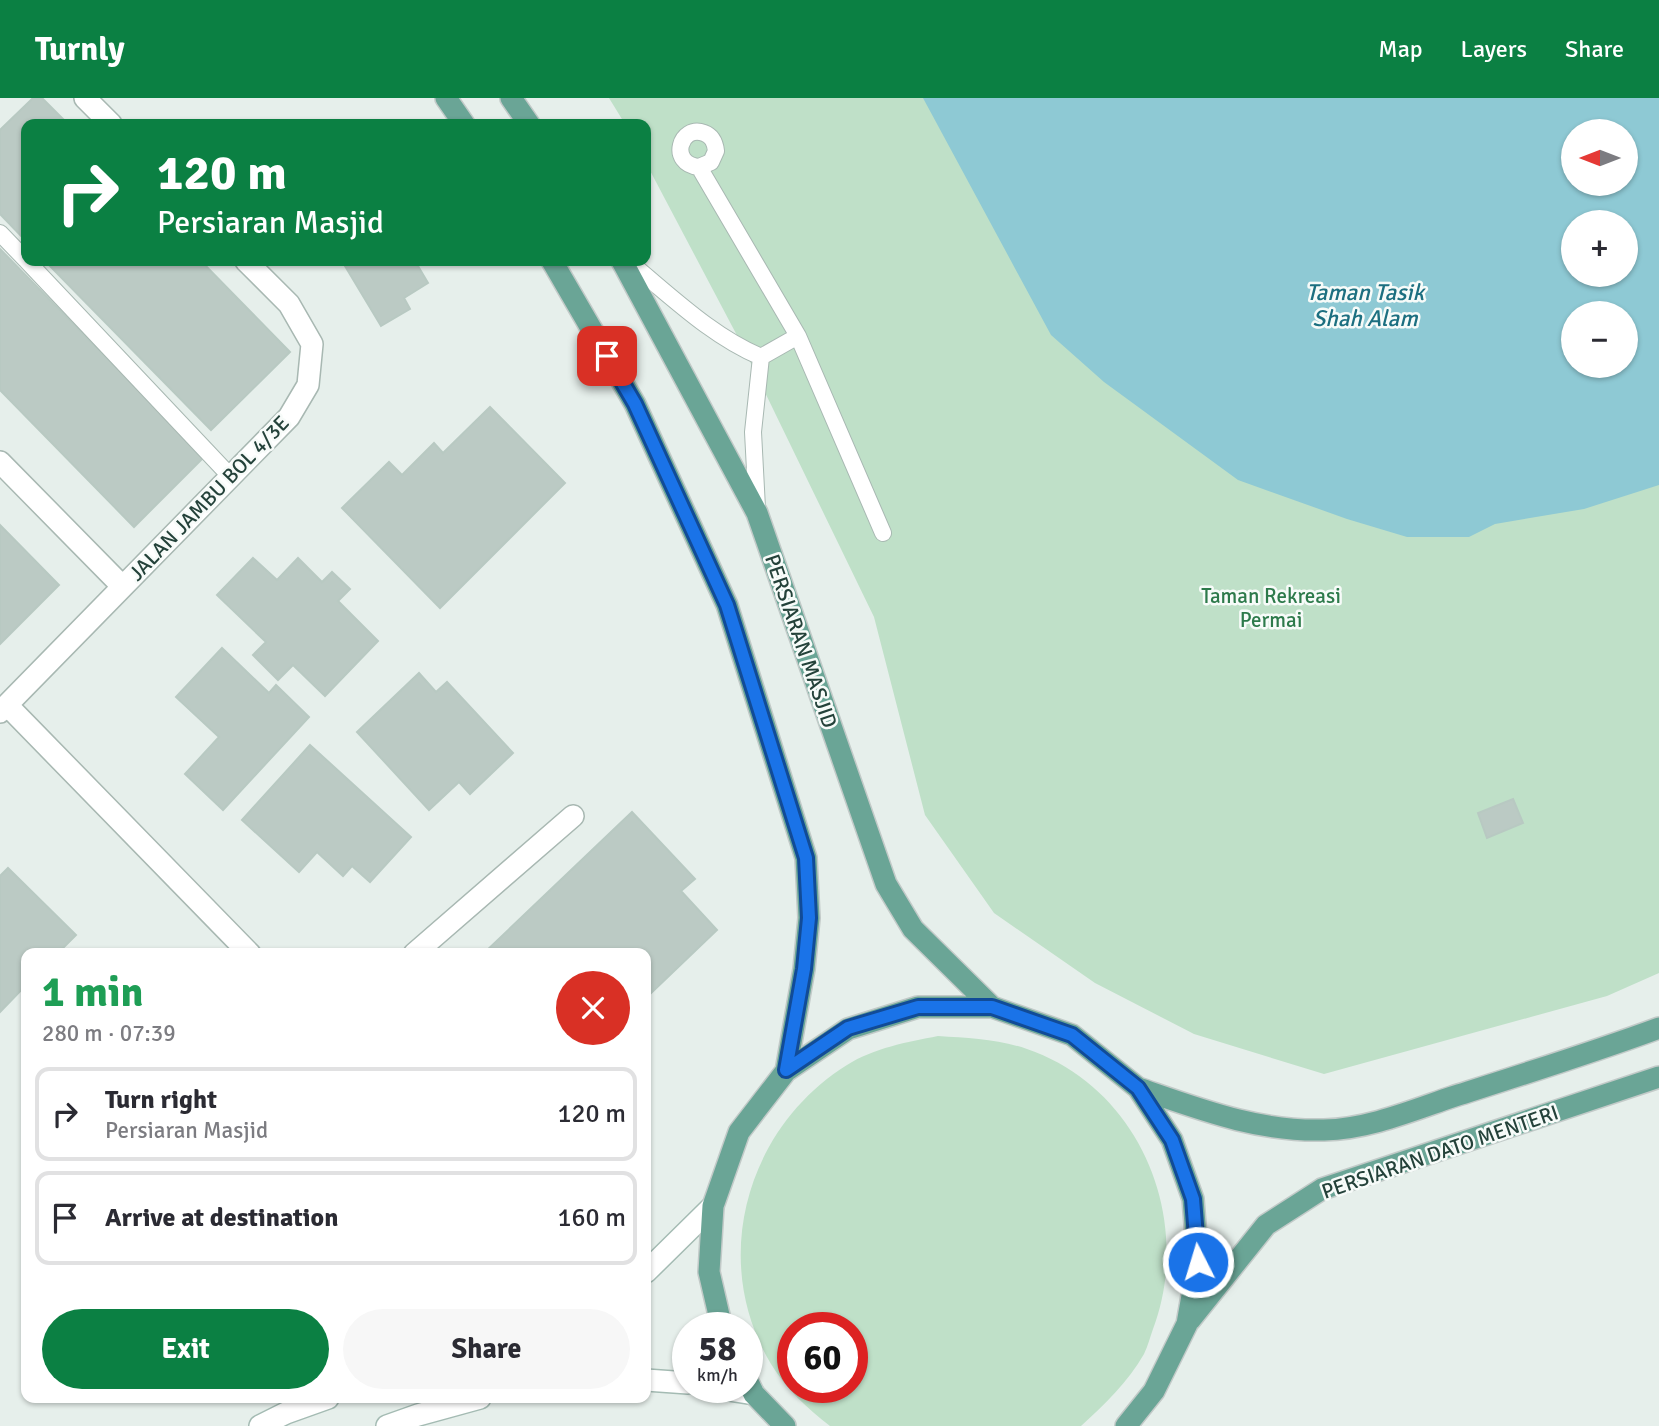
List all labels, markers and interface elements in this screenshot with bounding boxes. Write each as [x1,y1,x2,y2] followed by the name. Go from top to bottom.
[35,29,125,70] text: Turnly
[1378,34,1423,64] text: Map
[1461,34,1527,64] text: Layers
[1565,34,1624,64] text: Share
[1561,119,1638,196] north arrow
[1561,119,1638,378] map controls
[157,143,287,203] text: 120 m
[42,147,133,238] icon: right
[157,203,384,242] text: Persiaran Masjid
[1561,210,1638,287] button: +
[1306,278,1426,333] water label: Taman Tasik Shah Alam
[1561,301,1638,378] button: −
[577,326,637,386] pin
[588,337,626,375] icon: arrive
[123,410,295,586] street label: JALAN JAMBU BOL 4/3E
[759,551,843,731] street label: PERSIARAN MASJID
[1201,583,1341,633] park label: Taman Rekreasi Permai
[42,967,143,1018] text: 1 min
[556,971,630,1045] button: close
[42,1019,176,1048] text: 280 m · 07:39
[105,1084,217,1116] text: Turn right
[46,1095,84,1133] icon: right
[557,1098,626,1130] text: 120 m
[1318,1099,1562,1205] street label: PERSIARAN DATO MENTERI
[105,1116,268,1145] text: Persiaran Masjid
[46,1199,84,1237] icon: arrive
[105,1202,338,1234] text: Arrive at destination
[557,1202,626,1234] text: 160 m
[1161,1225,1235,1299] position arrow
[42,1309,329,1389] button: Exit
[343,1309,630,1389] button: Share
[777,1312,868,1403] speed limit sign: 60
[699,1327,736,1370] text: 58
[697,1364,738,1386] text: km/h

